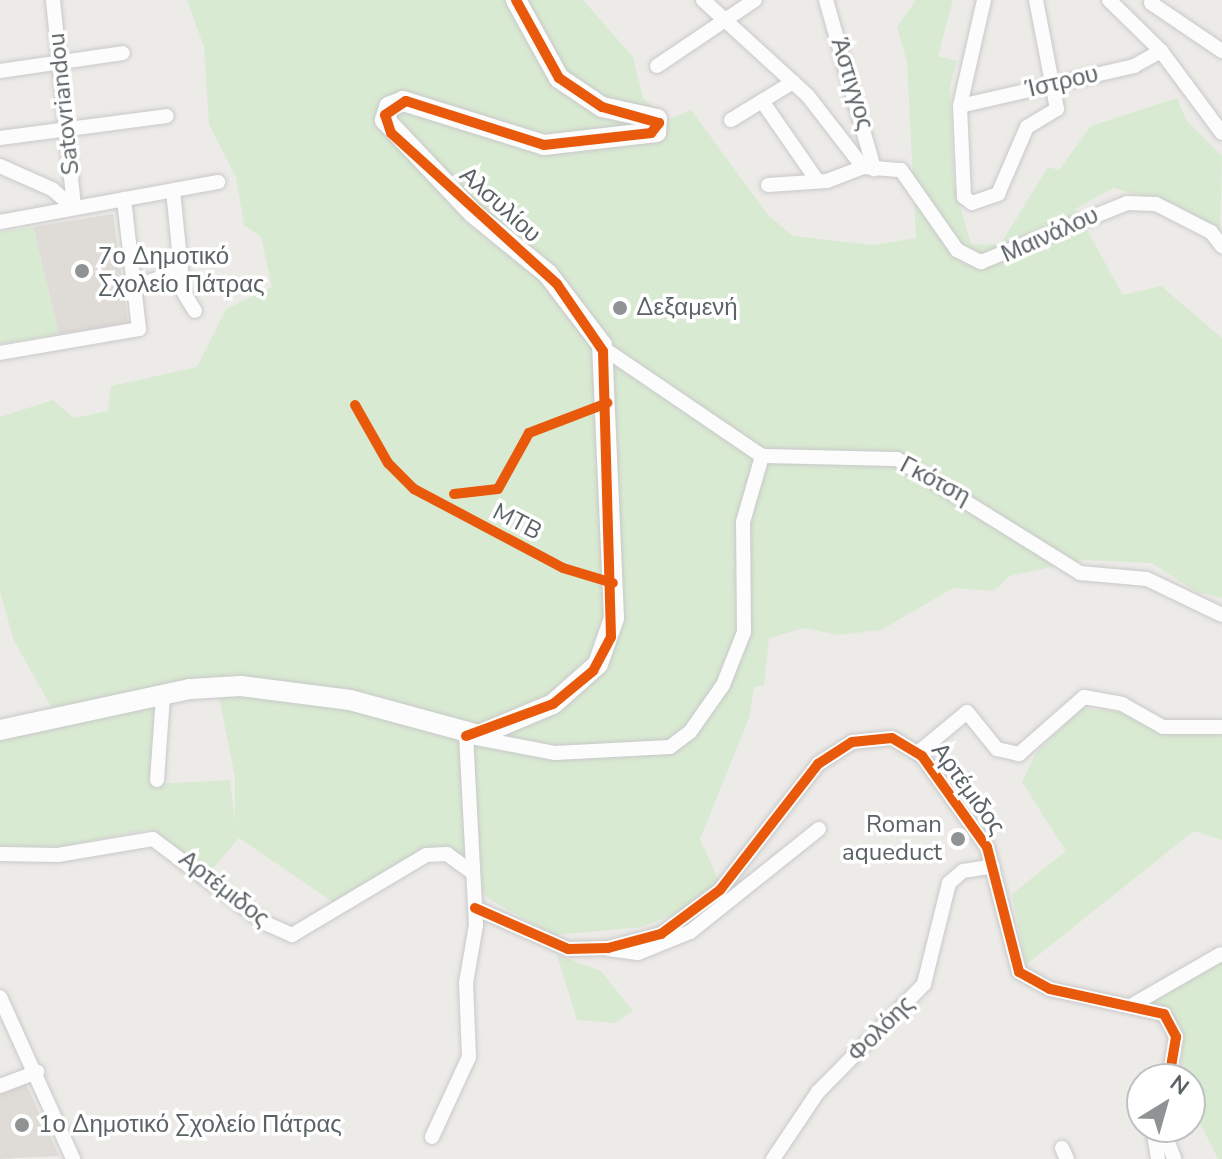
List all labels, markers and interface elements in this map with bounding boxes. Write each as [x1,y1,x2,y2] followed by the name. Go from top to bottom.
[42,32,86,176] street label: Satovriandou
[824,35,880,133] street label: Άστιγγος
[1023,60,1101,104] street label: Ίστρου
[453,161,547,249] street label: Αλσυλίου
[997,201,1103,269] street label: Μαινάλου
[98,243,265,299] place label: 7ο Δημοτικό Σχολείο Πάτρας
[73,262,91,280] marker: 7ο Δημοτικό Σχολείο Πάτρας
[636,294,738,322] place label: Δεξαμενή
[611,299,629,317] marker: Δεξαμενή
[895,451,975,511] street label: Γκότση
[488,498,546,546] street label: MTB
[925,737,1011,841] street label: Αρτέμιδος
[842,811,942,867] place label: Roman aqueduct
[949,830,967,848] marker: Roman aqueduct
[173,845,275,933] street label: Αρτέμιδος
[842,990,920,1068] street label: Φολόης
[1126,1063,1206,1143] north arrow
[1164,1068,1195,1102] text: N
[38,1111,342,1139] place label: 1ο Δημοτικό Σχολείο Πάτρας
[13,1116,31,1134] marker: 1ο Δημοτικό Σχολείο Πάτρας

